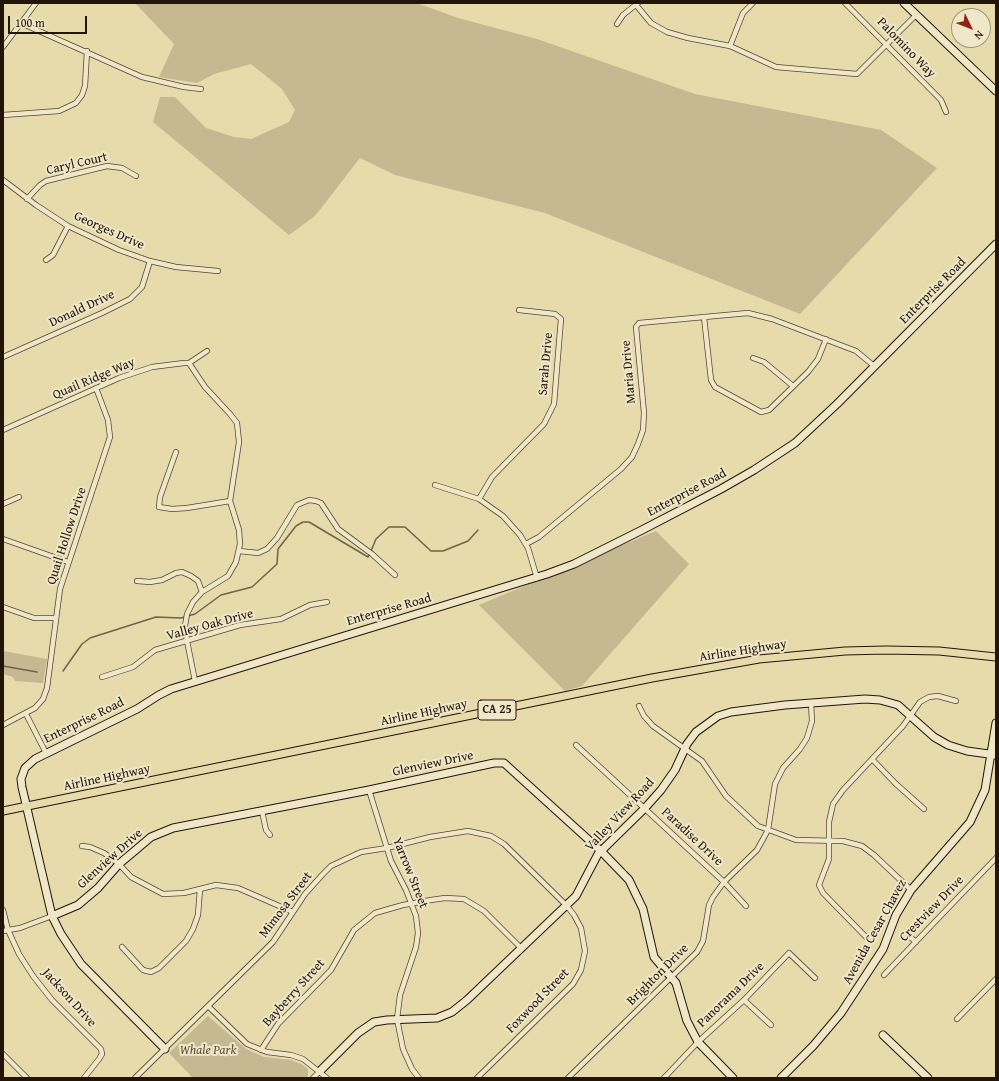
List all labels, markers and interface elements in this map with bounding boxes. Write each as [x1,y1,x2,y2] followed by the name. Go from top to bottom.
[10,8,89,34] scale bar
[951,8,991,48] north arrow
[15,14,45,31] text: 100 m
[873,15,939,81] street label: Palomino Way
[971,27,987,44] text: N
[45,149,109,179] street label: Caryl Court
[71,209,147,253] street label: Georges Drive
[897,255,969,327] street label: Enterprise Road
[47,287,117,331] street label: Donald Drive
[535,332,557,396] street label: Sarah Drive
[618,339,640,405] street label: Maria Drive
[50,355,138,403] street label: Quail Ridge Way
[645,466,729,520] street label: Enterprise Road
[44,485,90,587] street label: Quail Hollow Drive
[345,590,433,630] street label: Enterprise Road
[165,606,255,644] street label: Valley Oak Drive
[698,636,788,666] street label: Airline Highway
[41,695,127,747] street label: Enterprise Road
[379,696,469,730] street label: Airline Highway
[478,700,516,720] road number: CA 25
[391,748,475,780] street label: Glenview Drive
[62,761,152,795] street label: Airline Highway
[582,775,658,855] street label: Valley View Road
[658,805,726,869] street label: Paradise Drive
[74,826,146,892] street label: Glenview Drive
[389,835,431,911] street label: Yarrow Street
[256,869,316,941] street label: Mimosa Street
[897,873,967,945] street label: Crestview Drive
[840,877,910,987] street label: Avenida Cesar Chavez
[624,941,692,1009] street label: Brighton Drive
[260,956,328,1030] street label: Bayberry Street
[694,959,768,1031] street label: Panorama Drive
[39,965,99,1031] street label: Jackson Drive
[503,965,573,1037] street label: Foxwood Street
[180,1043,236,1059] park label: Whale Park

